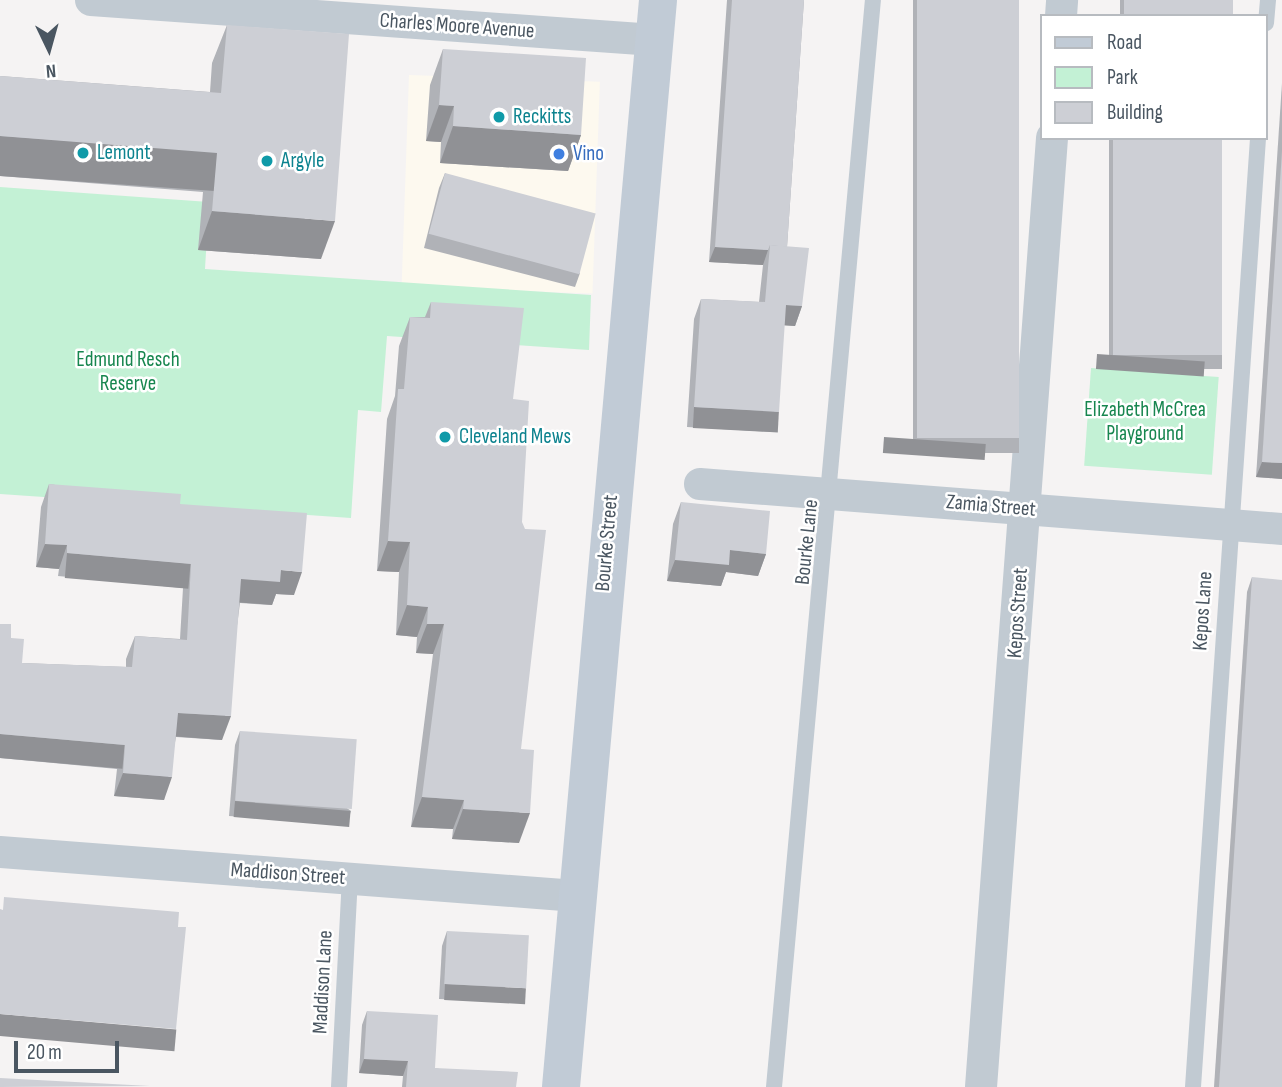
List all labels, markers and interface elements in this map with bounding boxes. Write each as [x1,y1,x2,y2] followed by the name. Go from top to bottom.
[379,8,535,44] street label: Charles Moore Avenue
[14,14,84,84] north arrow
[1040,14,1268,140] legend
[1107,30,1142,55] text: Road
[45,59,57,82] text: N
[1107,65,1138,90] text: Park
[1107,100,1163,125] text: Building
[513,104,571,130] place label: Reckitts
[491,109,507,125] marker: Reckitts
[97,140,151,166] place label: Lemont
[573,141,604,167] place label: Vino
[75,145,91,161] marker: Lemont
[551,146,567,162] marker: Vino
[281,148,324,174] place label: Argyle
[259,153,275,169] marker: Argyle
[76,347,180,397] park label: Edmund Resch Reserve
[1084,397,1206,447] park label: Elizabeth McCrea Playground
[459,424,571,450] place label: Cleveland Mews
[437,429,453,445] marker: Cleveland Mews
[945,490,1037,522] street label: Zamia Street
[590,494,624,592] street label: Bourke Street
[790,498,824,586] street label: Bourke Lane
[1002,567,1034,659] street label: Kepos Street
[1188,571,1218,651] street label: Kepos Lane
[230,857,346,891] street label: Maddison Street
[308,929,338,1035] street label: Maddison Lane
[18,1028,122,1072] scale bar
[27,1040,62,1065] text: 20 m

